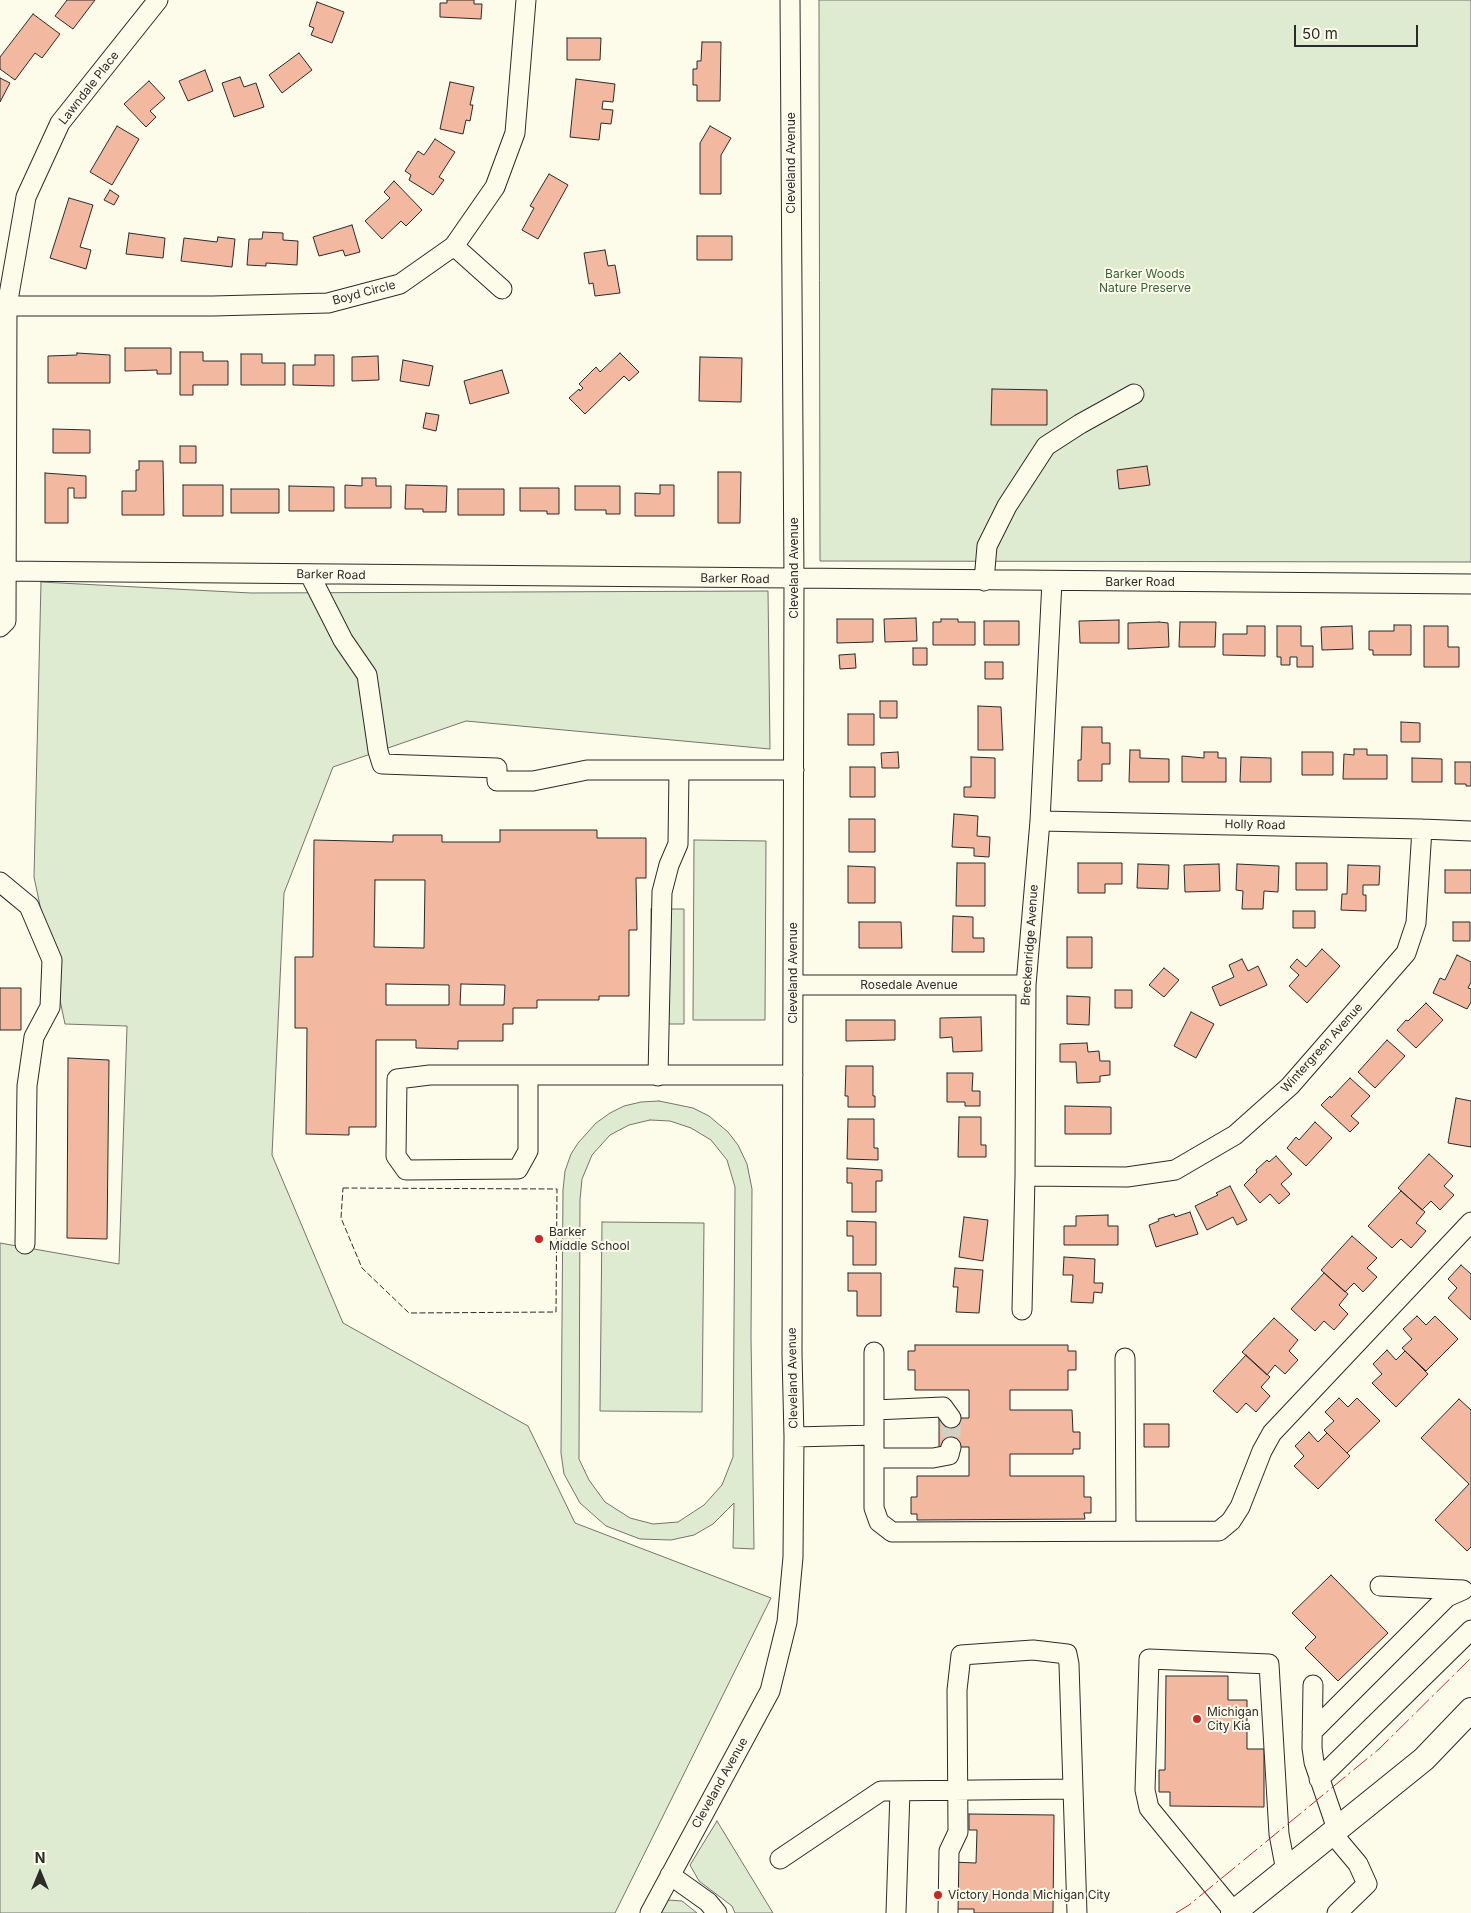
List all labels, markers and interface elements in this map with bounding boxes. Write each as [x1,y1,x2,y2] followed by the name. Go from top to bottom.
[1296,15,1420,47] scale bar
[1302,24,1338,43] text: 50 m
[56,49,122,127] street label: Lawndale Place
[784,112,798,214] street label: Cleveland Avenue
[1099,267,1191,295] park label: Barker Woods Nature Preserve
[331,278,397,308] street label: Boyd Circle
[787,517,801,619] street label: Cleveland Avenue
[296,567,366,583] street label: Barker Road
[700,571,770,587] street label: Barker Road
[1105,575,1175,589] street label: Barker Road
[1224,817,1286,833] street label: Holly Road
[1019,884,1041,1006] street label: Breckenridge Avenue
[786,922,800,1024] street label: Cleveland Avenue
[860,978,958,992] street label: Rosedale Avenue
[1278,1000,1366,1096] street label: Wintergreen Avenue
[549,1225,630,1253] place label: Barker Middle School
[533,1233,545,1245] marker: Barker Middle School
[785,1327,801,1429] street label: Cleveland Avenue
[1207,1705,1259,1733] place label: Michigan City Kia
[1191,1713,1203,1725] marker: Michigan City Kia
[689,1735,751,1831] street label: Cleveland Avenue
[15,1848,65,1898] north arrow
[35,1849,45,1866] text: N
[948,1888,1110,1902] place label: Victory Honda Michigan City
[932,1889,944,1901] marker: Victory Honda Michigan City

